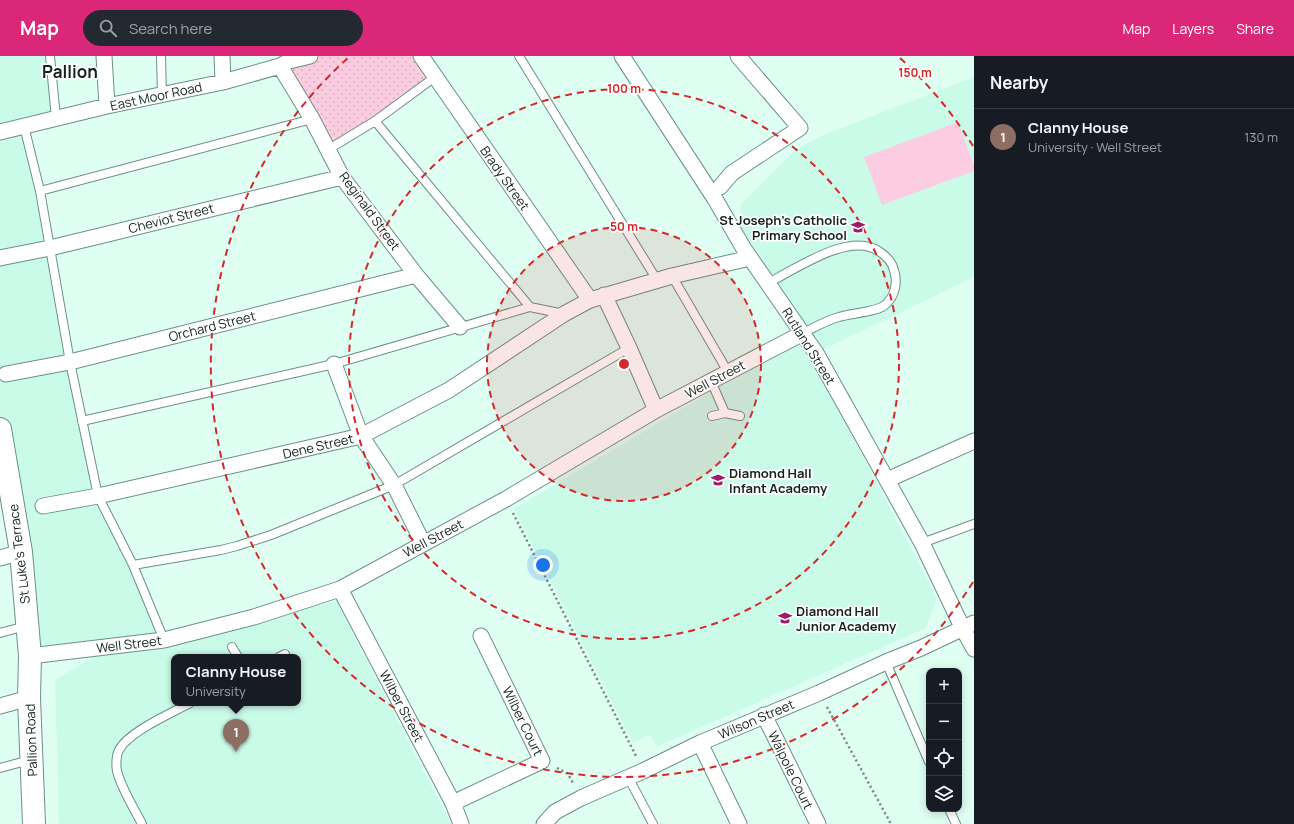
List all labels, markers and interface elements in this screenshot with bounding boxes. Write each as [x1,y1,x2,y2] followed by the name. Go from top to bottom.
[83,10,363,46] search box
[20,15,59,41] text: Map
[97,17,119,39] icon: search
[129,18,212,39] text: Search here
[1122,19,1150,38] text: Map
[1172,19,1214,38] text: Layers
[1236,19,1274,38] text: Share
[42,60,98,83] district label: Pallion
[898,64,932,81] text: 150 m
[990,71,1048,94] text: Nearby
[108,77,204,115] street label: East Moor Road
[607,80,641,97] text: 100 m
[1028,117,1128,138] text: Clanny House
[1000,128,1006,146] text: 1
[1244,128,1278,146] text: 130 m
[1028,138,1162,156] text: University · Well Street
[476,142,534,214] street label: Brady Street
[335,168,405,254] street label: Reginald Street
[126,199,216,237] street label: Cheviot Street
[719,211,848,244] place label: St Joseph's Catholic Primary School
[610,218,638,235] text: 50 m
[850,219,866,235] school or university icon: St Joseph's Catholic Primary School
[778,304,840,388] street label: Rutland Street
[167,306,257,346] street label: Orchard Street
[682,356,748,402] street label: Well Street
[617,357,631,371] centre of rings
[281,429,355,463] street label: Dene Street
[729,464,828,497] place label: Diamond Hall Infant Academy
[710,472,726,488] school or university icon: Diamond Hall Infant Academy
[4,503,34,605] street label: St Luke's Terrace
[400,515,466,561] street label: Well Street
[533,555,553,575] your location
[796,602,897,635] place label: Diamond Hall Junior Academy
[777,610,793,626] school or university icon: Diamond Hall Junior Academy
[95,631,163,657] street label: Well Street
[171,654,301,706] popup
[186,661,286,682] text: Clanny House
[376,667,428,745] street label: Wilber Street
[926,668,962,812] map controls
[926,668,962,704] button: +
[186,682,246,700] text: University
[498,683,548,759] street label: Wilber Court
[715,695,797,743] street label: Wilson Street
[21,703,41,777] street label: Pallion Road
[926,704,962,740] button: −
[223,719,249,752] pin: 1
[764,728,818,812] street label: Walpole Court
[926,740,962,776] button: locate
[926,776,962,812] button: layers

